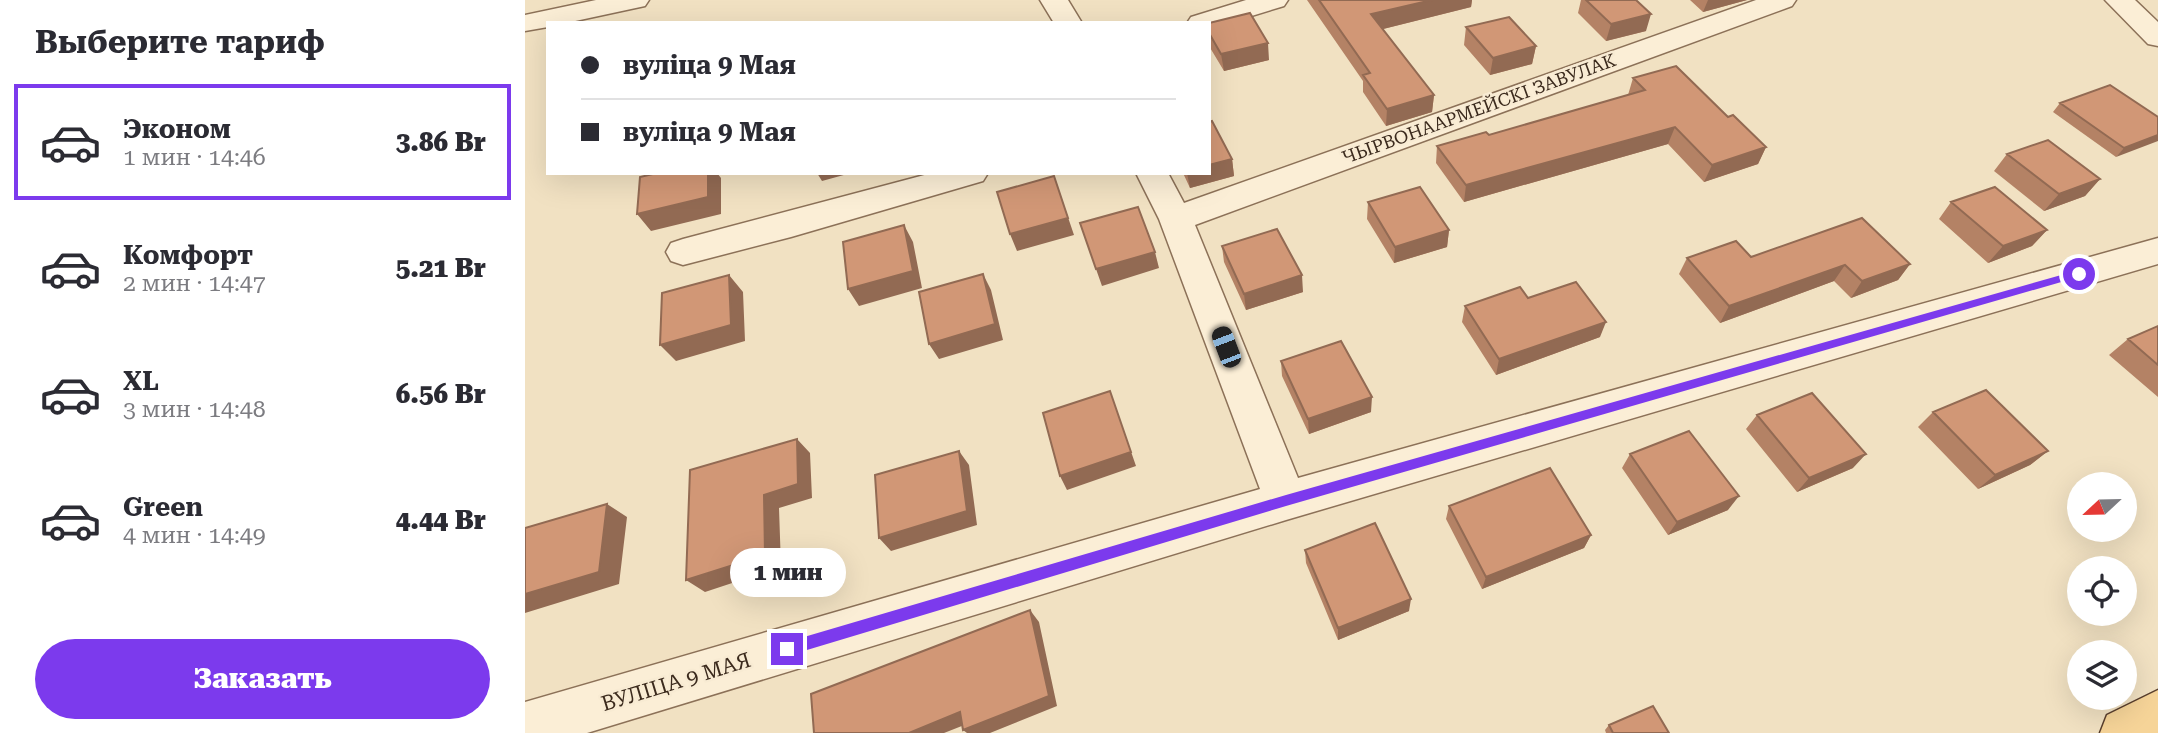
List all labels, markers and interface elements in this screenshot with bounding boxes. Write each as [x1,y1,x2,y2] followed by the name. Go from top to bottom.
[35,23,325,61] text: Выберите тариф
[1339,49,1619,168] street label: ЧЫРВОНААРМЕЙСКІ ЗАВУЛАК
[623,50,796,80] text: вуліца 9 Мая
[39,111,102,174] icon: car
[123,114,231,144] text: Эконом
[623,117,796,147] text: вуліца 9 Мая
[396,127,486,157] text: 3.86 Br
[123,144,266,171] text: 1 мин · 14:46
[39,237,102,300] icon: car
[123,240,253,270] text: Комфорт
[396,253,486,283] text: 5.21 Br
[2063,258,2095,290] route start
[123,270,266,297] text: 2 мин · 14:47
[1209,324,1244,370] car
[39,363,102,426] icon: car
[123,366,159,396] text: XL
[396,379,486,409] text: 6.56 Br
[123,396,266,423] text: 3 мин · 14:48
[2067,472,2137,542] north arrow
[2067,472,2137,710] map controls
[39,489,102,552] icon: car
[123,492,203,522] text: Green
[396,505,486,535] text: 4.44 Br
[123,522,266,549] text: 4 мин · 14:49
[729,548,845,596] callout: 1 мин
[2067,556,2137,626] button: locate
[753,559,823,586] text: 1 мин
[771,633,803,665] route end
[35,639,490,719] button: Заказать
[2067,640,2137,710] button: layers
[598,648,754,716] street label: ВУЛІЦА 9 МАЯ

